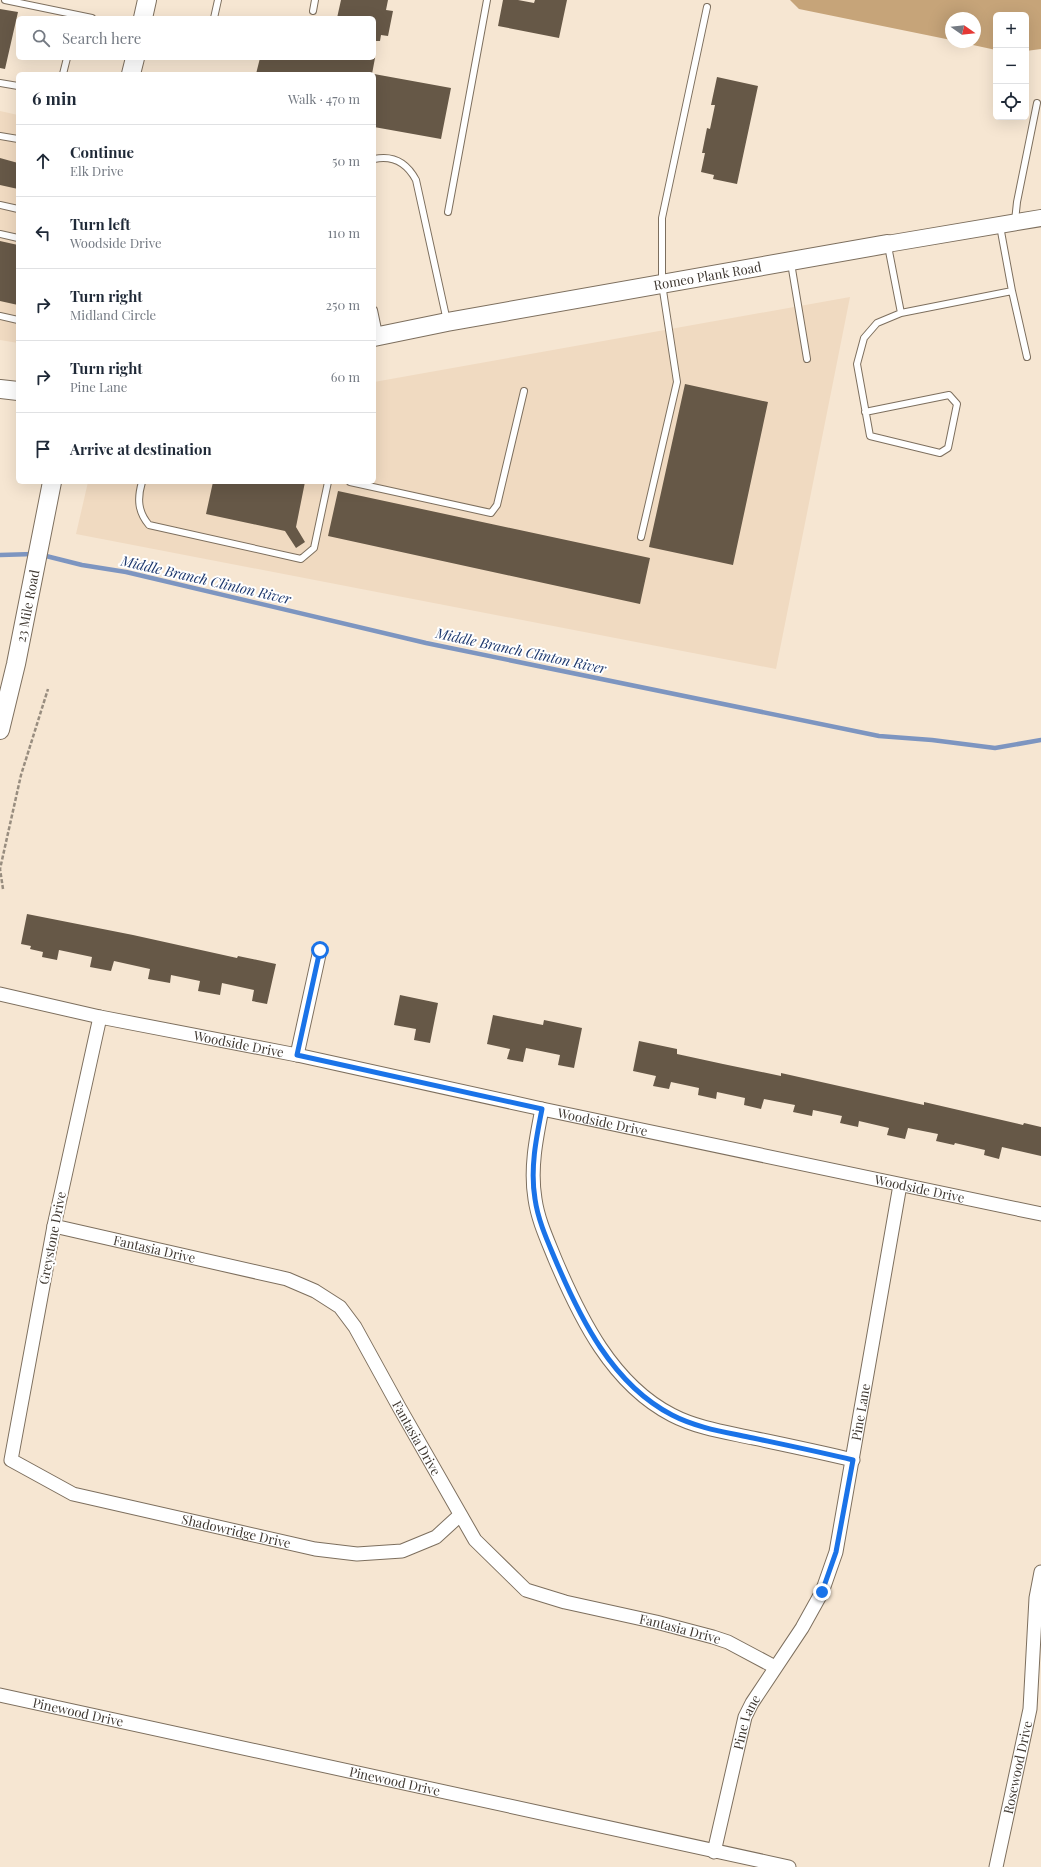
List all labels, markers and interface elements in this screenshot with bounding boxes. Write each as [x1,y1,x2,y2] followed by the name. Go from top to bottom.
[945,12,981,48] north arrow
[993,12,1029,120] map controls
[993,12,1029,48] button: +
[16,16,376,60] search box
[30,27,52,49] icon: search
[62,28,141,48] text: Search here
[993,48,1029,84] button: −
[993,84,1029,120] button: locate
[32,87,77,109] text: 6 min
[288,90,360,107] text: Walk · 470 m
[70,142,134,162] text: Continue
[32,150,54,172] icon: ahead
[332,152,360,169] text: 50 m
[70,162,124,179] text: Elk Drive
[70,214,131,234] text: Turn left
[32,222,54,244] icon: left
[328,224,360,241] text: 110 m
[70,234,161,251] text: Woodside Drive
[652,257,763,293] street label: Romeo Plank Road
[70,286,143,306] text: Turn right
[32,294,54,316] icon: right
[326,296,360,313] text: 250 m
[70,306,156,323] text: Midland Circle
[70,358,143,378] text: Turn right
[32,366,54,388] icon: right
[331,368,360,385] text: 60 m
[70,378,127,395] text: Pine Lane
[32,438,54,460] icon: arrive
[70,439,212,459] text: Arrive at destination
[118,550,294,609] water label: Middle Branch Clinton River
[12,568,43,644] street label: 23 Mile Road
[433,623,609,678] water label: Middle Branch Clinton River
[311,941,329,959] route start
[191,1026,286,1060] street label: Woodside Drive
[555,1103,650,1139] street label: Woodside Drive
[872,1170,967,1206] street label: Woodside Drive
[34,1189,69,1286] street label: Greystone Drive
[112,1231,198,1266] street label: Fantasia Drive
[847,1382,873,1442] street label: Pine Lane
[389,1397,445,1479] street label: Fantasia Drive
[180,1510,293,1551] street label: Shadowridge Drive
[813,1583,831,1601] route end
[638,1610,724,1647] street label: Fantasia Drive
[729,1691,764,1751] street label: Pine Lane
[31,1693,126,1730] street label: Pinewood Drive
[999,1719,1035,1815] street label: Rosewood Drive
[348,1762,442,1799] street label: Pinewood Drive

